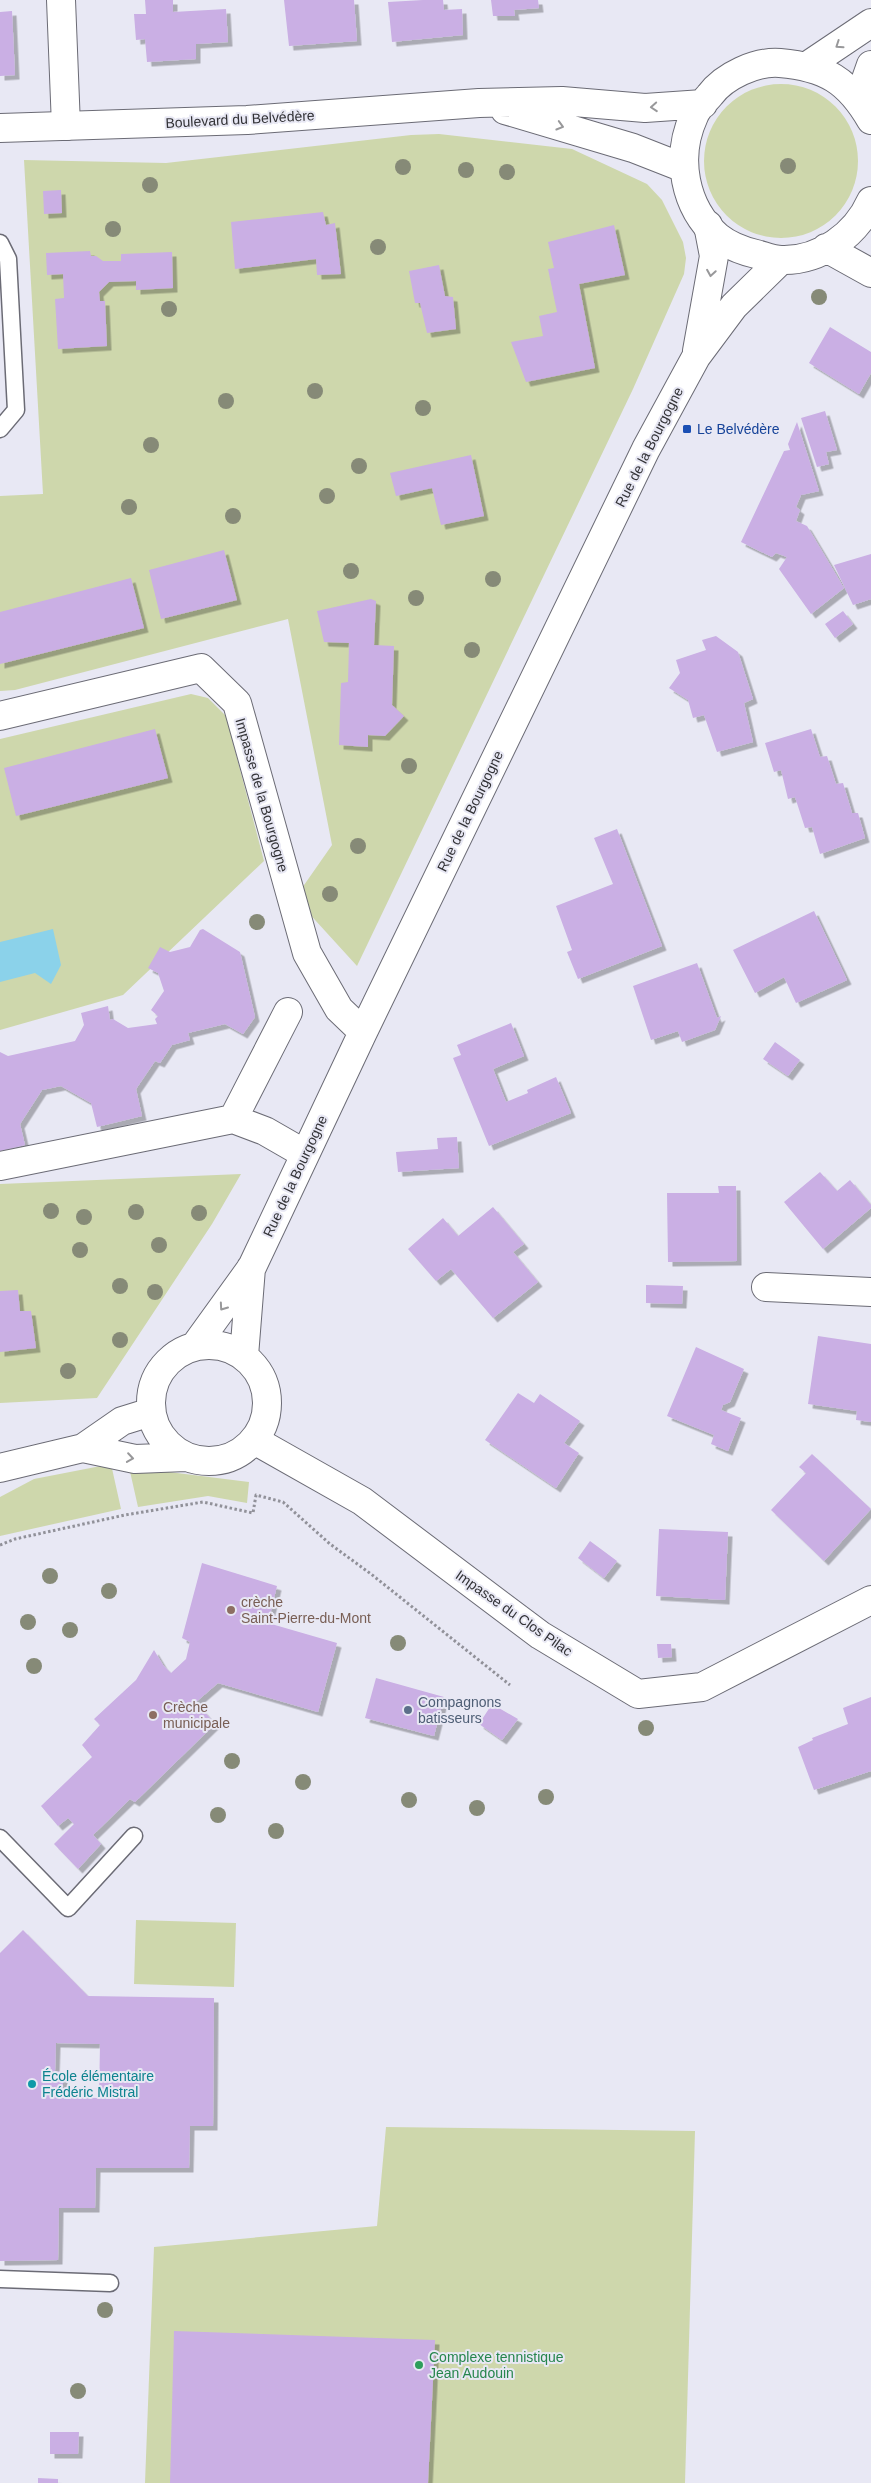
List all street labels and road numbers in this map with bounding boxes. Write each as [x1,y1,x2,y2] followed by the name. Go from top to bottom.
[165,107,315,131] street label: Boulevard du Belvédère
[612,384,686,510] street label: Rue de la Bourgogne
[232,716,292,874] street label: Impasse de la Bourgogne
[434,748,506,874] street label: Rue de la Bourgogne
[260,1112,330,1239] street label: Rue de la Bourgogne
[453,1567,575,1659] street label: Impasse du Clos Pilac

